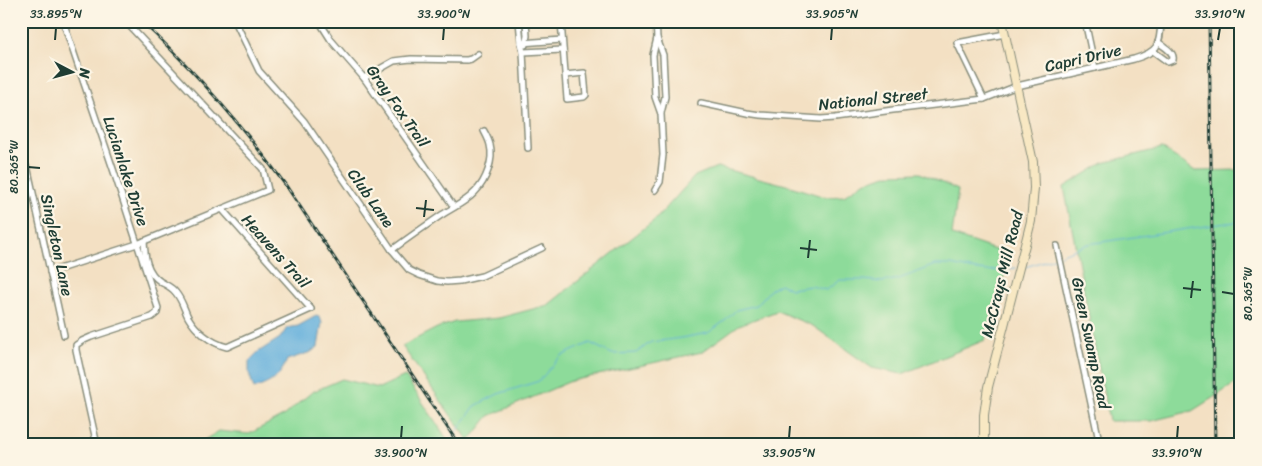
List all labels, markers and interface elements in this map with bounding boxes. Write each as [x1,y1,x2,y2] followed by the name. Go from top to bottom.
[30,3,83,25] text: 33.895°N
[418,3,471,25] text: 33.900°N
[806,3,859,25] text: 33.905°N
[1195,3,1246,25] text: 33.910°N
[1042,35,1124,81] street label: Capri Drive
[48,48,98,98] north arrow
[359,58,438,154] street label: Gray Fox Trail
[71,66,97,80] text: N
[817,79,930,119] street label: National Street
[94,112,158,230] street label: Lucianlake Drive
[3,139,25,194] text: 80.365°W
[340,162,402,234] street label: Club Lane
[32,191,82,299] street label: Singleton Lane
[972,206,1032,341] street label: McCrays Mill Road
[234,207,318,296] street label: Heavens Trail
[1237,266,1259,321] text: 80.365°W
[1063,274,1119,413] street label: Green Swamp Road
[375,442,428,464] text: 33.900°N
[763,442,816,464] text: 33.905°N
[1152,442,1203,464] text: 33.910°N

